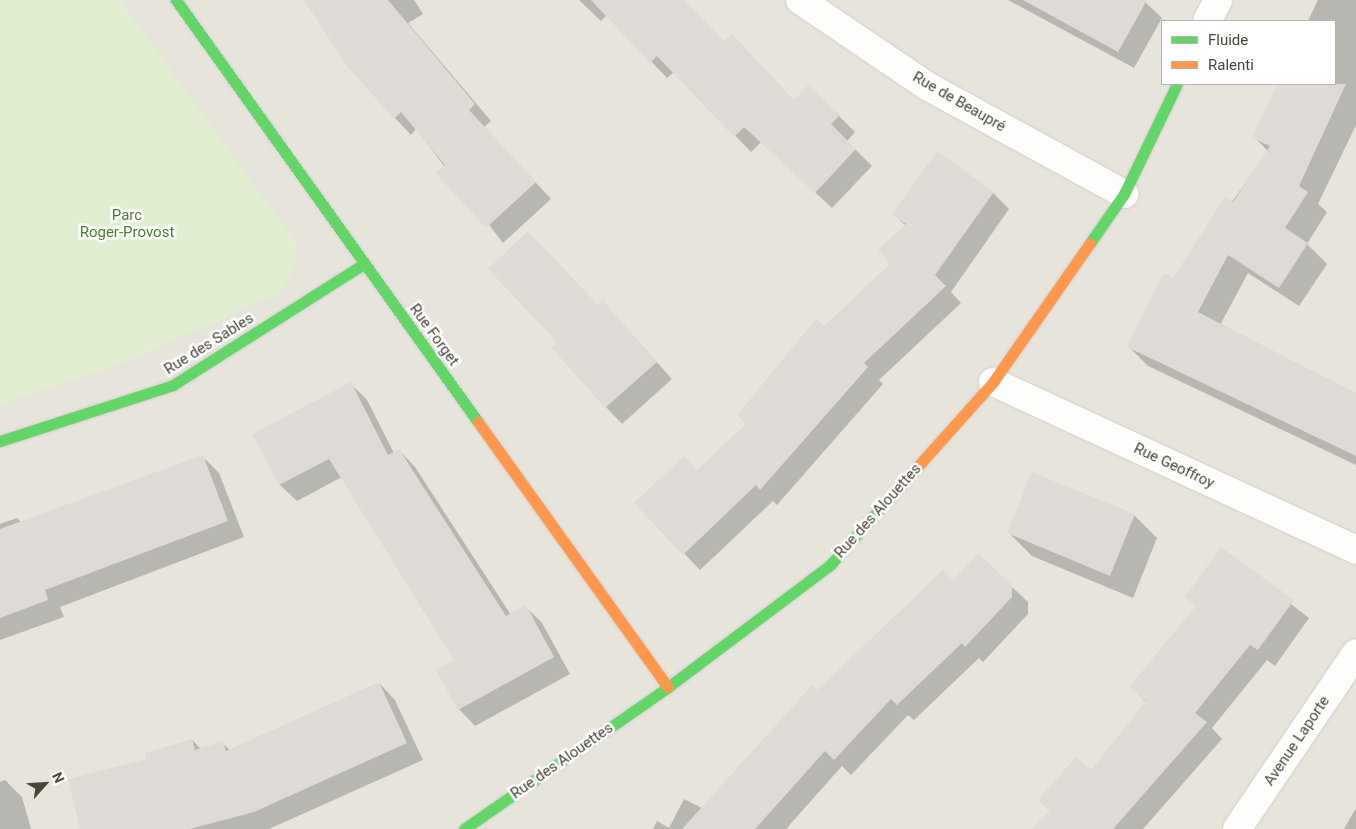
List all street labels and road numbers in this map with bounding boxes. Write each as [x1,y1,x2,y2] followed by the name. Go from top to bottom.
[909,68,1009,136] street label: Rue de Beaupré
[406,301,462,369] street label: Rue Forget
[161,309,257,379] street label: Rue des Sables
[1131,439,1217,493] street label: Rue Geoffroy
[831,460,925,562] street label: Rue des Alouettes
[1260,693,1334,789] street label: Avenue Laporte
[507,719,617,803] street label: Rue des Alouettes

